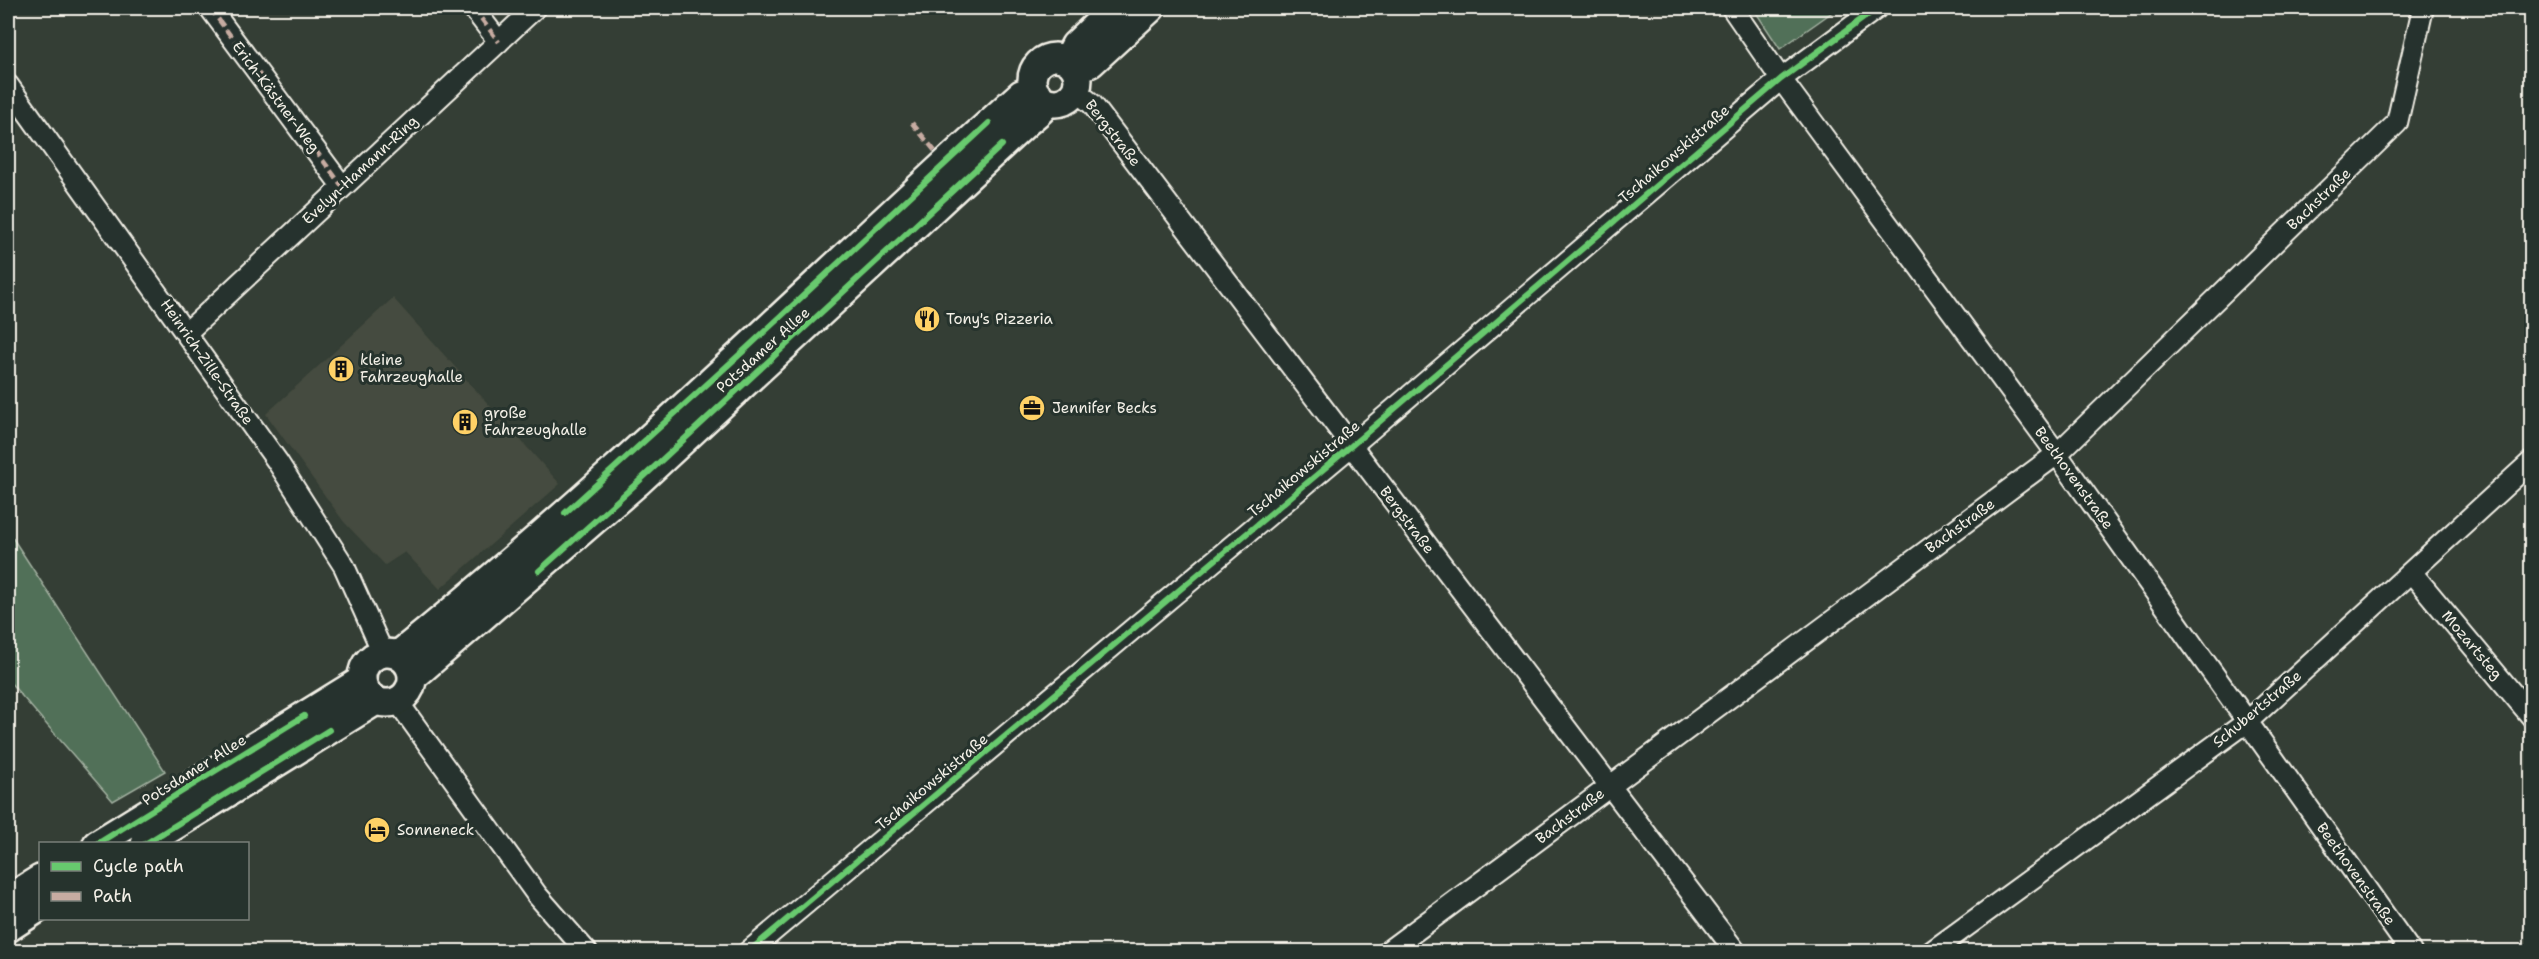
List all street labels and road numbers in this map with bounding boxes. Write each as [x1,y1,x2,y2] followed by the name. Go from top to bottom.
[228,37,324,157] street label: Erich-Kästner-Weg
[1081,95,1145,171] street label: Bergstraße
[1614,100,1734,208] street label: Tschaikowskistraße
[298,111,422,229] street label: Evelyn-Hamann-Ring
[2283,163,2355,235] street label: Bachstraße
[156,295,258,429] street label: Heinrich-Zille-Straße
[712,303,814,397] street label: Potsdamer Allee
[1244,416,1364,522] street label: Tschaikowskistraße
[2030,423,2118,533] street label: Beethovenstraße
[1375,482,1439,558] street label: Bergstraße
[1921,494,1999,558] street label: Bachstraße
[2437,606,2507,684] street label: Mozartsteg
[2208,666,2306,752] street label: Schubertstraße
[872,729,992,835] street label: Tschaikowskistraße
[138,730,250,810] street label: Potsdamer Allee
[1531,783,1609,849] street label: Bachstraße
[2312,819,2400,929] street label: Beethovenstraße

